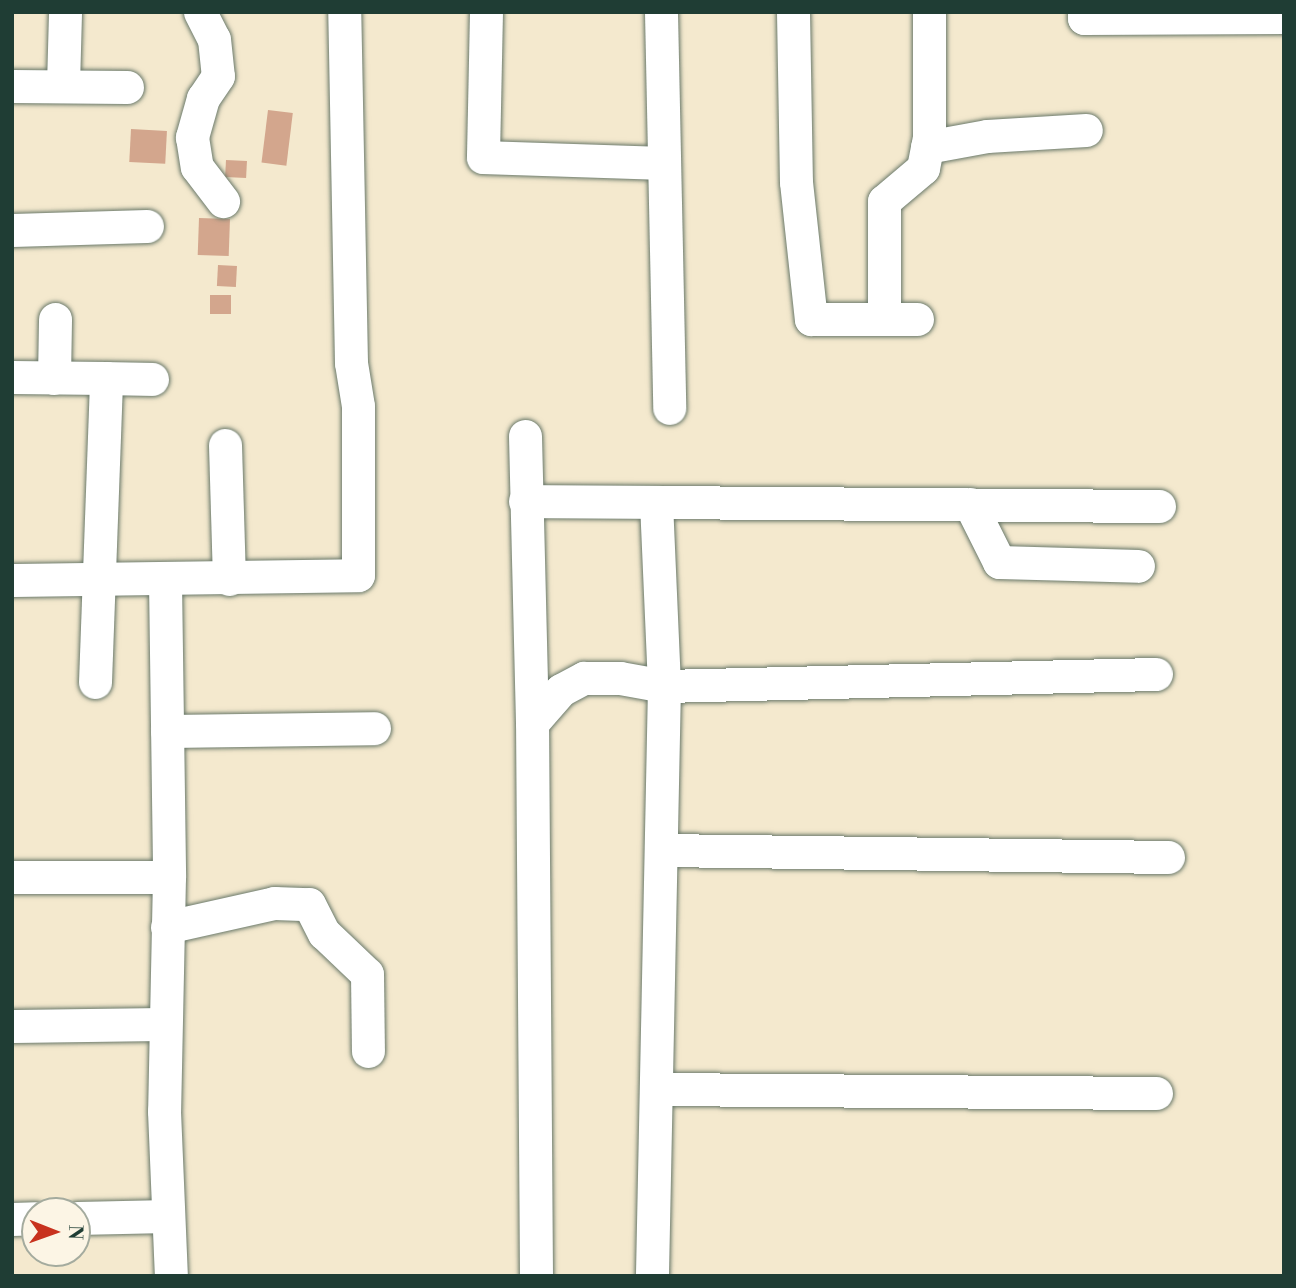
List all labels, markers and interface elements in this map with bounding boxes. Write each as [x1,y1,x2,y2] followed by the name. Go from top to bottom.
[21,1197,91,1267] north arrow
[63,1225,87,1240] text: N

